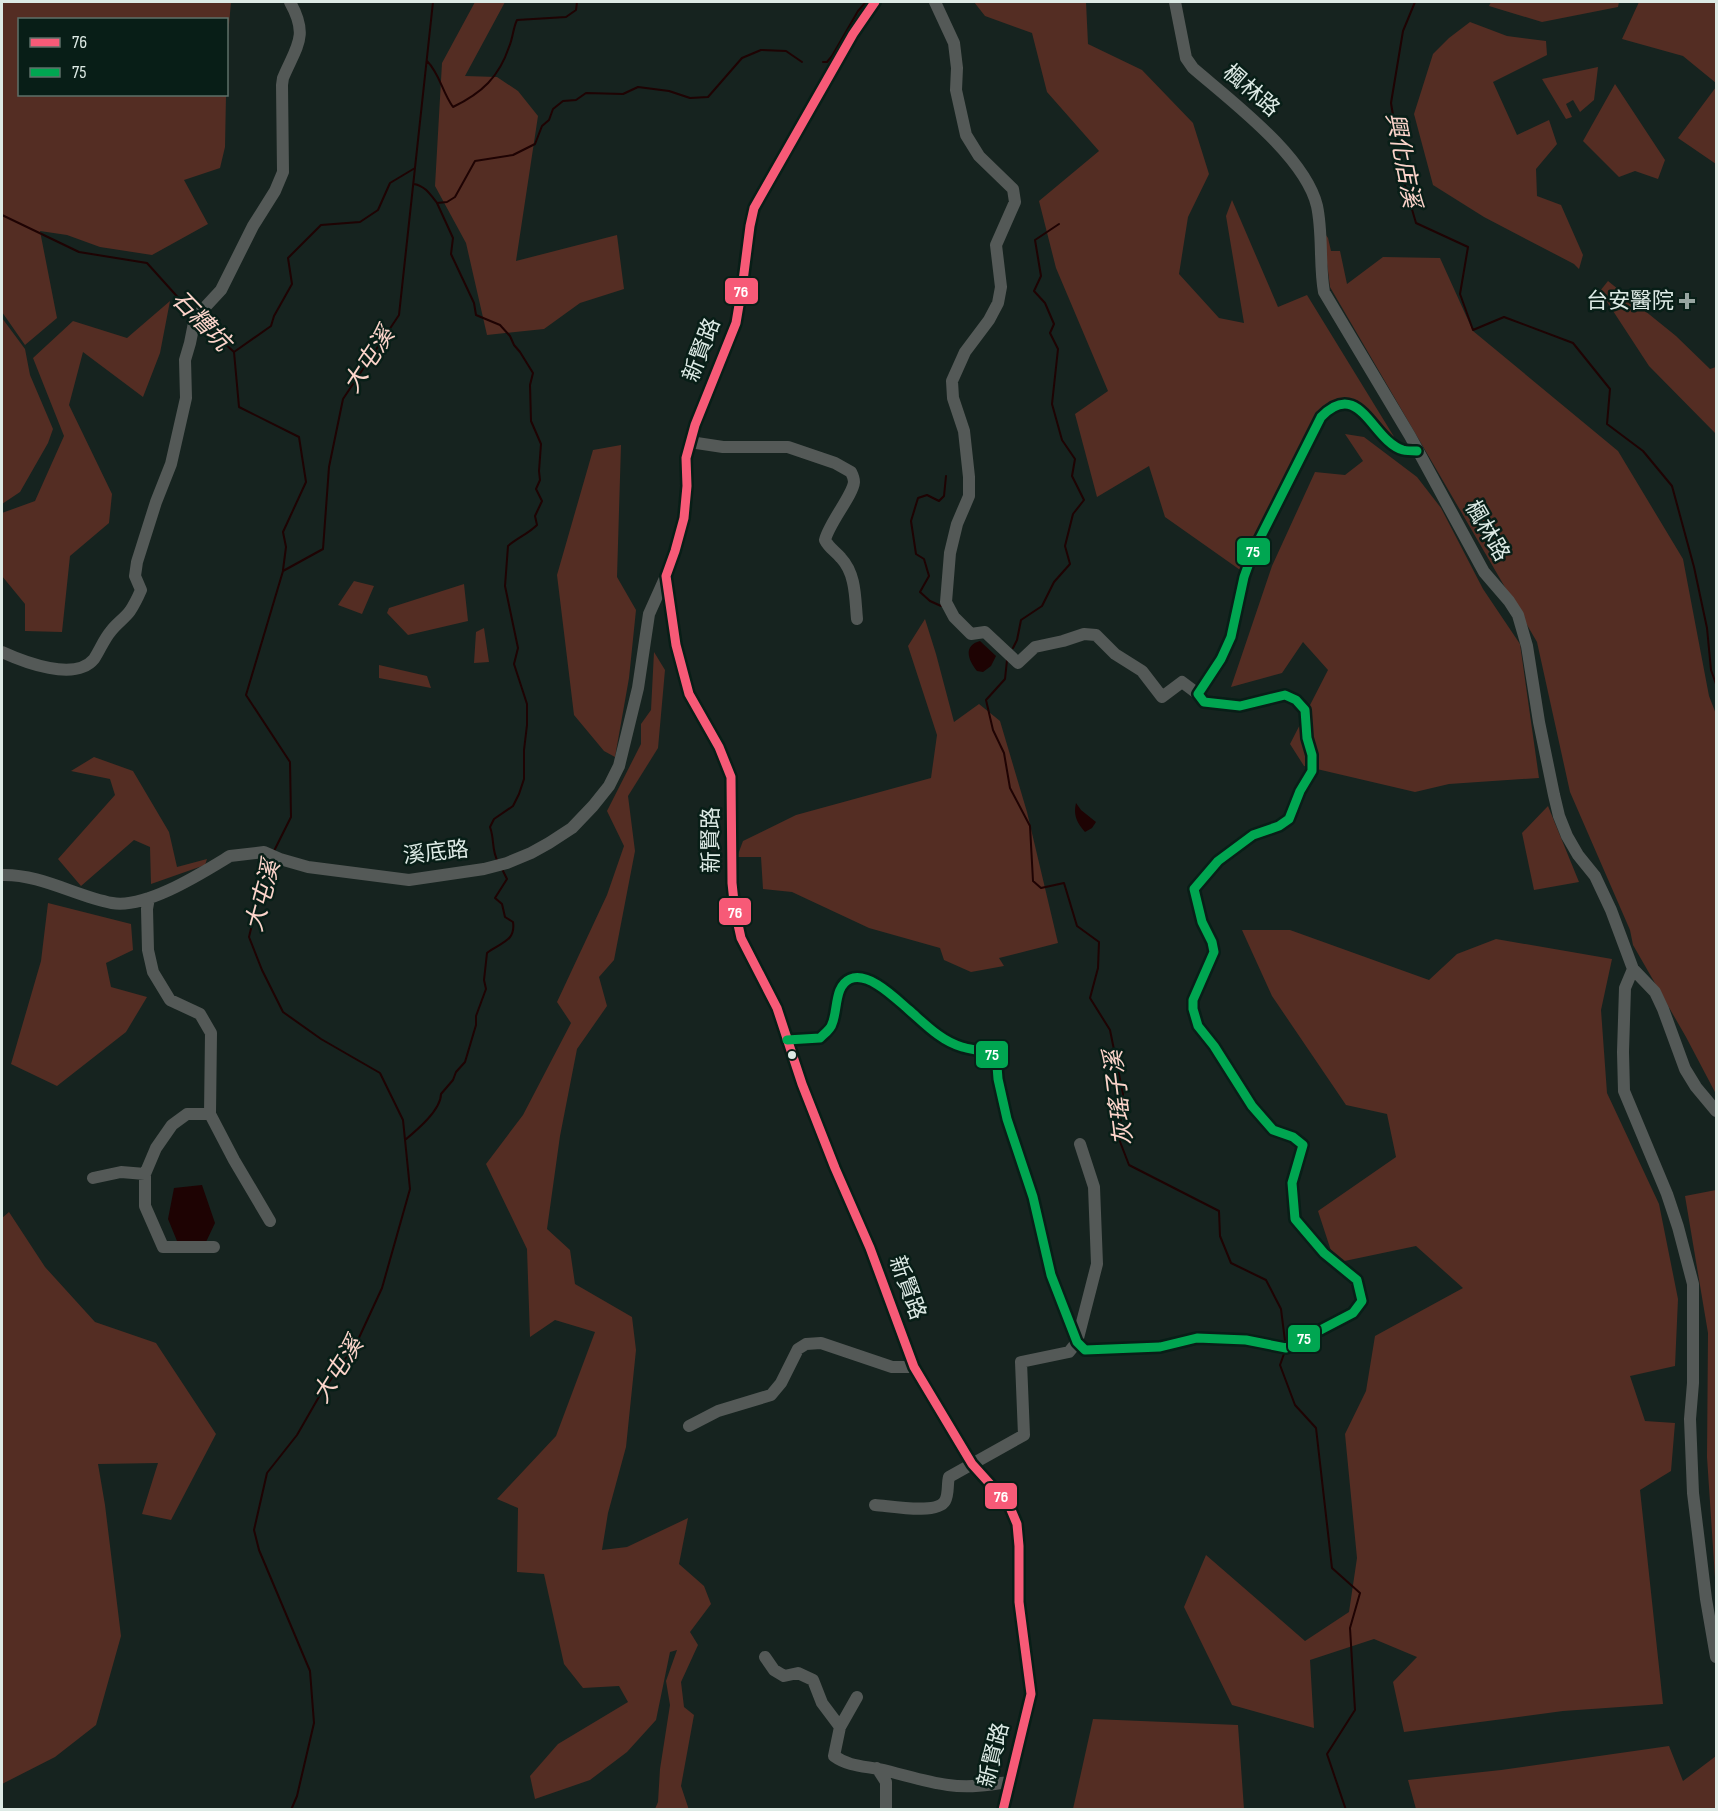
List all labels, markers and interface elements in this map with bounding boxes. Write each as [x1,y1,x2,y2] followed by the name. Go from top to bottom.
[18,18,228,96] legend
[72,32,87,53] text: 76
[1217,59,1285,123] street label: 楓林路
[72,62,86,83] text: 75
[1380,110,1427,213] water label: 興化店溪
[724,277,759,305] line badge: 76
[734,283,748,302] text: 76
[166,285,239,359] water label: 石糟坑
[1586,288,1674,315] place label: 台安醫院
[1678,292,1696,310] marker: 台安醫院
[678,314,726,386] street label: 新賢路
[337,319,402,398] water label: 大屯溪
[1459,496,1515,566] street label: 楓林路
[1236,537,1271,566] line badge: 75
[1246,543,1260,562] text: 75
[698,807,725,873] street label: 新賢路
[402,836,470,870] street label: 溪底路
[240,855,287,935] water label: 大屯溪
[718,897,752,926] line badge: 76
[728,904,742,923] text: 76
[975,1040,1009,1069] line badge: 75
[985,1046,999,1065] text: 75
[1098,1046,1139,1147] water label: 灰瑤子溪
[786,1049,798,1061] unlabelled marker
[883,1252,931,1324] street label: 新賢路
[1287,1324,1321,1353] line badge: 75
[307,1329,371,1408] water label: 大屯溪
[1297,1330,1311,1349] text: 75
[984,1482,1018,1510] line badge: 76
[994,1488,1008,1507] text: 76
[973,1720,1015,1790] street label: 新賢路

